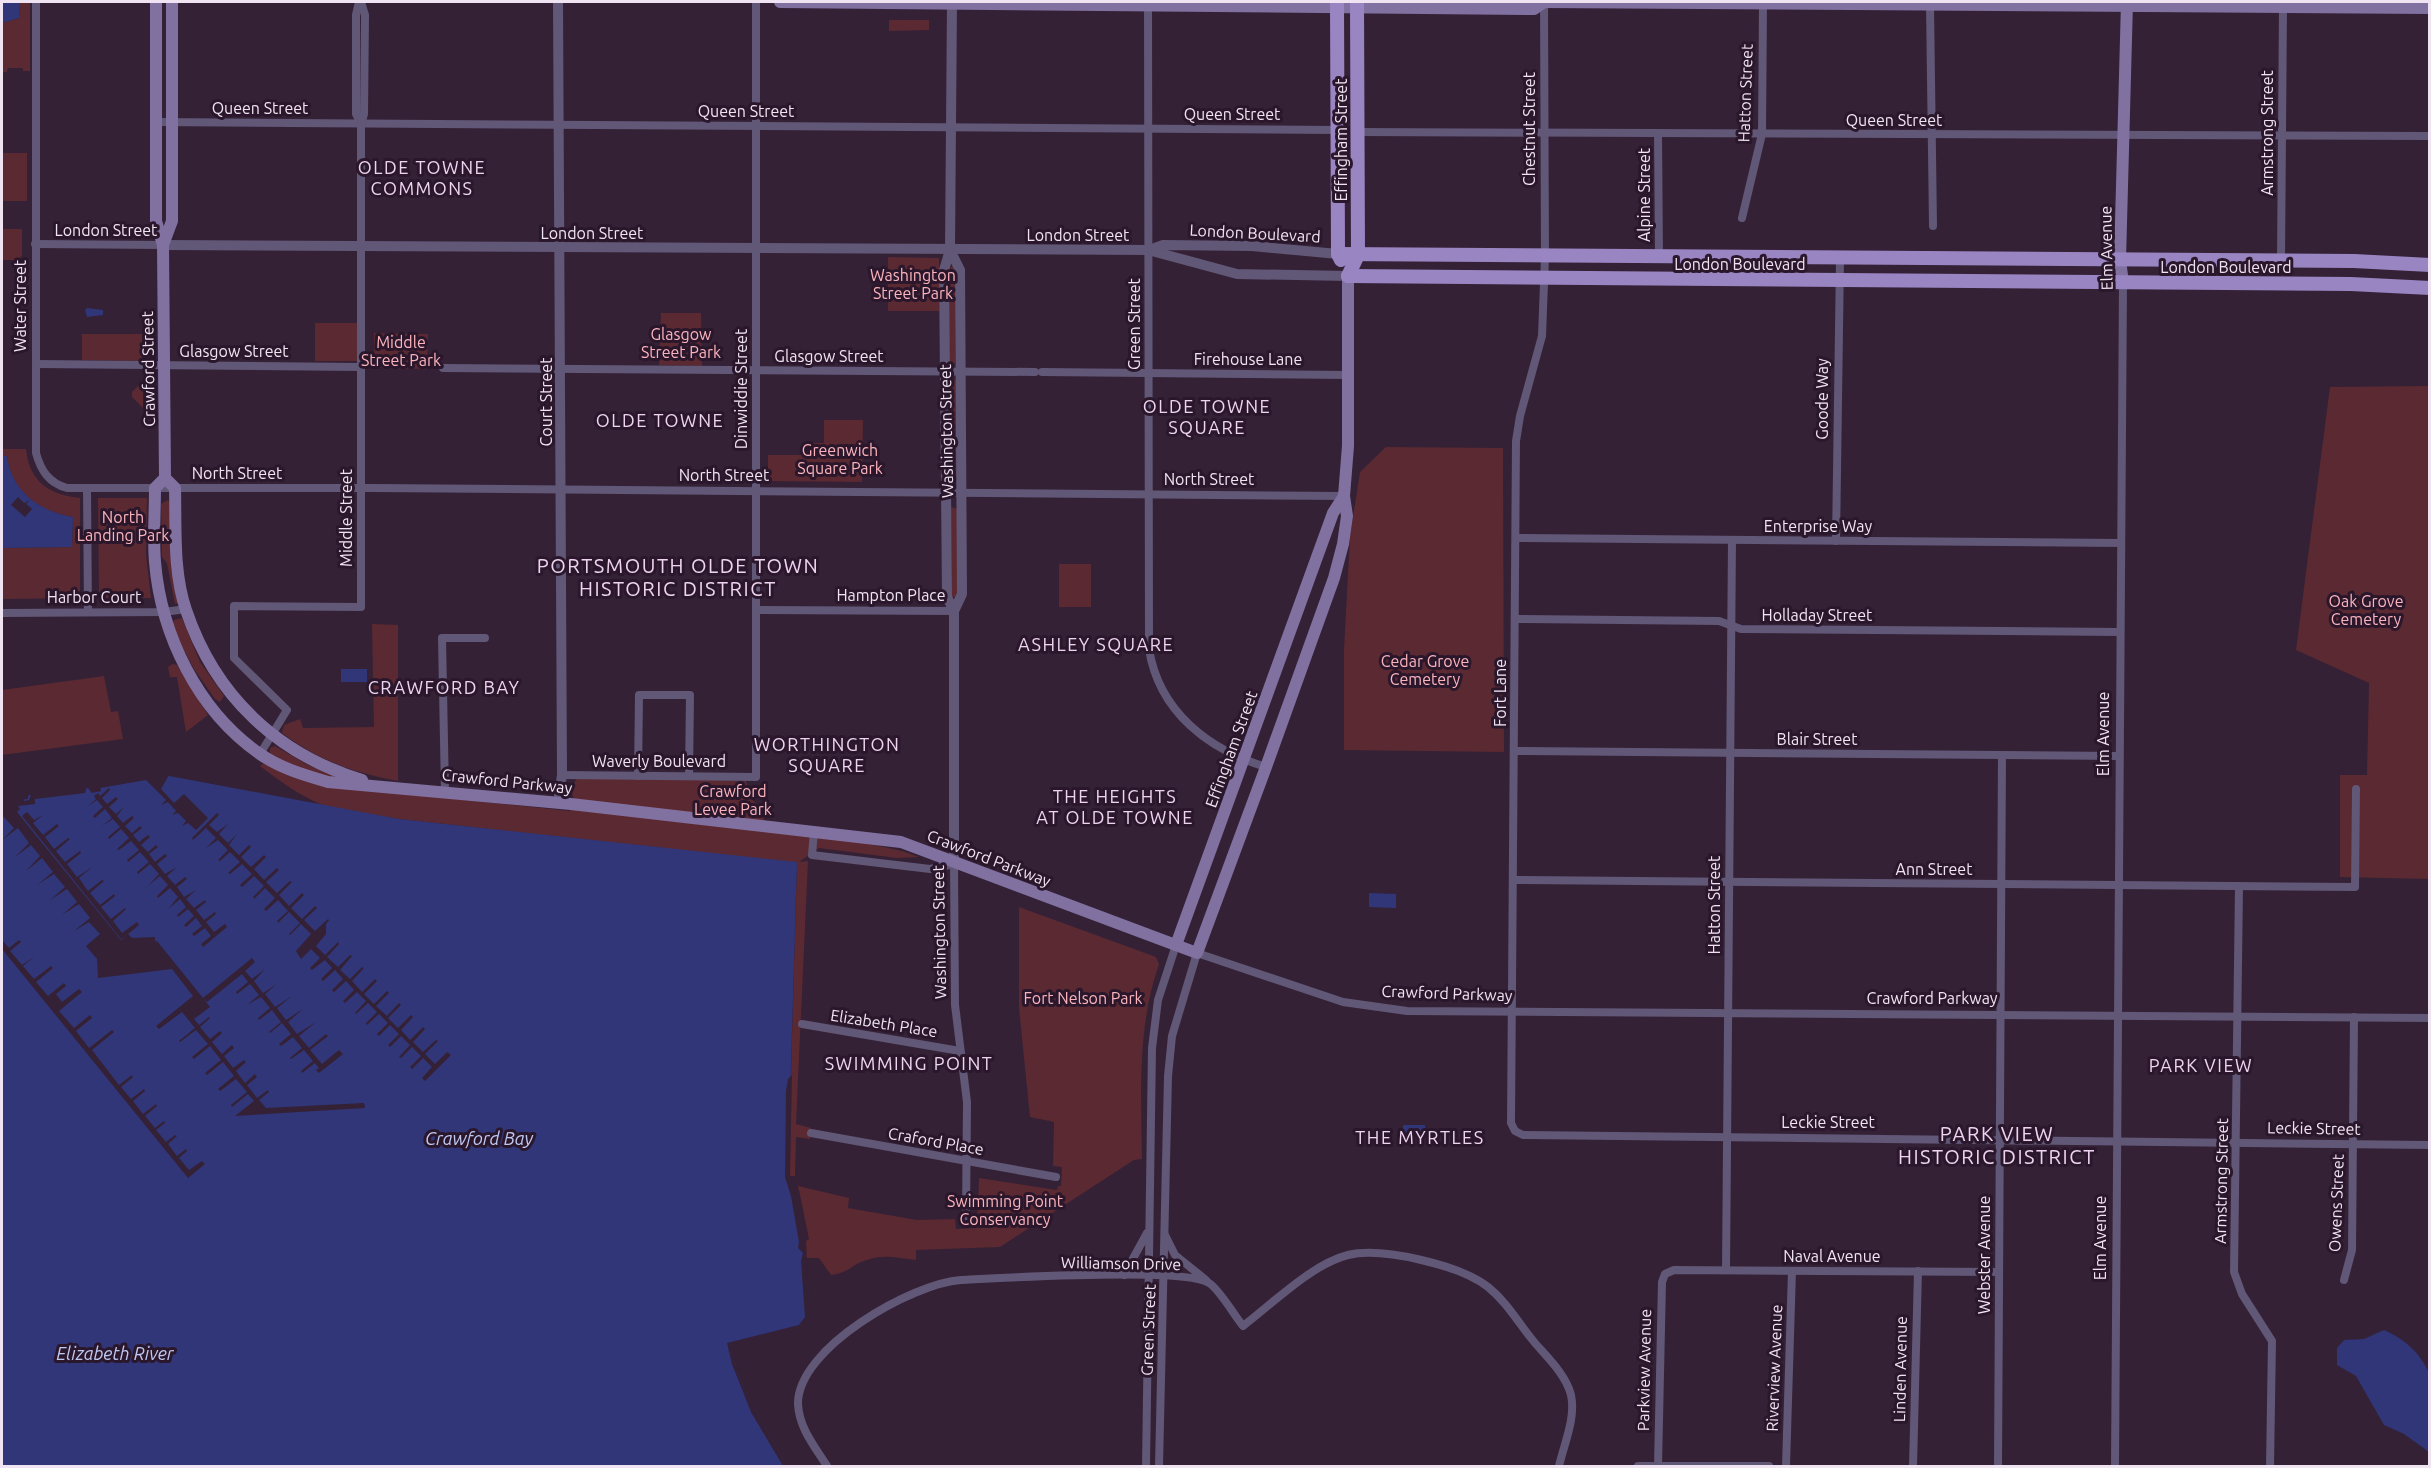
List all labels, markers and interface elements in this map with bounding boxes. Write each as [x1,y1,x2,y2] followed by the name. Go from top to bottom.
[1734,43,1756,143] street label: Hatton Street
[2258,70,2276,196] street label: Armstrong Street
[1520,71,1538,186] street label: Chestnut Street
[1332,78,1350,201] street label: Effingham Street
[212,99,309,117] street label: Queen Street
[698,102,795,120] street label: Queen Street
[1184,105,1281,123] street label: Queen Street
[1846,111,1943,129] street label: Queen Street
[1635,147,1653,242] street label: Alpine Street
[358,157,486,198] district label: OLDE TOWNE COMMONS
[2096,206,2116,290] street label: Elm Avenue
[55,221,158,239] street label: London Street
[1189,221,1321,245] street label: London Boulevard
[541,224,644,242] street label: London Street
[1027,226,1130,244] street label: London Street
[1674,255,1806,273] street label: London Boulevard
[2160,258,2292,276] street label: London Boulevard
[11,259,29,352] street label: Water Street
[870,266,956,302] park label: Washington Street Park
[1125,277,1143,370] street label: Green Street
[138,310,158,427] street label: Crawford Street
[641,325,721,361] park label: Glasgow Street Park
[732,328,750,449] street label: Dinwiddie Street
[361,333,441,369] park label: Middle Street Park
[179,342,289,360] street label: Glasgow Street
[774,347,884,365] street label: Glasgow Street
[1194,350,1302,368] street label: Firehouse Lane
[537,357,555,446] street label: Court Street
[1813,358,1831,440] street label: Goode Way
[936,363,956,498] street label: Washington Street
[1143,396,1271,438] district label: OLDE TOWNE SQUARE
[596,410,724,430] district label: OLDE TOWNE
[797,441,883,477] park label: Greenwich Square Park
[192,464,283,482] street label: North Street
[679,466,770,484] street label: North Street
[337,468,355,567] street label: Middle Street
[1164,470,1255,488] street label: North Street
[77,508,169,544] park label: North Landing Park
[1764,517,1872,535] street label: Enterprise Way
[537,554,819,600] district label: PORTSMOUTH OLDE TOWN HISTORIC DISTRICT
[836,586,946,604] street label: Hampton Place
[47,588,142,606] street label: Harbor Court
[2329,592,2403,628] park label: Oak Grove Cemetery
[1762,606,1873,624] street label: Holladay Street
[1018,634,1174,655] district label: ASHLEY SQUARE
[1381,652,1469,688] park label: Cedar Grove Cemetery
[1491,659,1509,727] street label: Fort Lane
[368,677,520,697] district label: CRAWFORD BAY
[1202,688,1261,810] street label: Effingham Street
[2094,692,2112,776] street label: Elm Avenue
[1777,730,1858,748] street label: Blair Street
[754,734,900,776] district label: WORTHINGTON SQUARE
[592,752,726,770] street label: Waverly Boulevard
[441,765,573,797] street label: Crawford Parkway
[694,782,772,818] park label: Crawford Levee Park
[1036,786,1194,827] district label: THE HEIGHTS AT OLDE TOWNE
[925,826,1054,890] street label: Crawford Parkway
[1705,855,1723,954] street label: Hatton Street
[1895,860,1973,878] street label: Ann Street
[929,864,949,999] street label: Washington Street
[1381,982,1513,1004] street label: Crawford Parkway
[1023,989,1143,1007] park label: Fort Nelson Park
[1866,989,1998,1007] street label: Crawford Parkway
[829,1006,939,1040] street label: Elizabeth Place
[825,1053,993,1073] district label: SWIMMING POINT
[2149,1055,2253,1075] district label: PARK VIEW
[1781,1113,1875,1131] street label: Leckie Street
[2211,1117,2231,1244] street label: Armstrong Street
[2267,1118,2362,1138] street label: Leckie Street
[1898,1122,2096,1168] district label: PARK VIEW HISTORIC DISTRICT
[887,1124,985,1158] street label: Craford Place
[1355,1127,1485,1147] district label: THE MYRTLES
[425,1128,534,1149] water label: Crawford Bay
[2325,1153,2347,1252] street label: Owens Street
[947,1192,1064,1228] park label: Swimming Point Conservancy
[1975,1196,1993,1314] street label: Webster Avenue
[2091,1196,2109,1280] street label: Elm Avenue
[1783,1247,1881,1265] street label: Naval Avenue
[1061,1253,1181,1273] street label: Williamson Drive
[1137,1283,1159,1376] street label: Green Street
[1763,1304,1785,1432] street label: Riverview Avenue
[1634,1309,1654,1431] street label: Parkview Avenue
[1890,1316,1910,1422] street label: Linden Avenue
[56,1343,175,1363] water label: Elizabeth River

